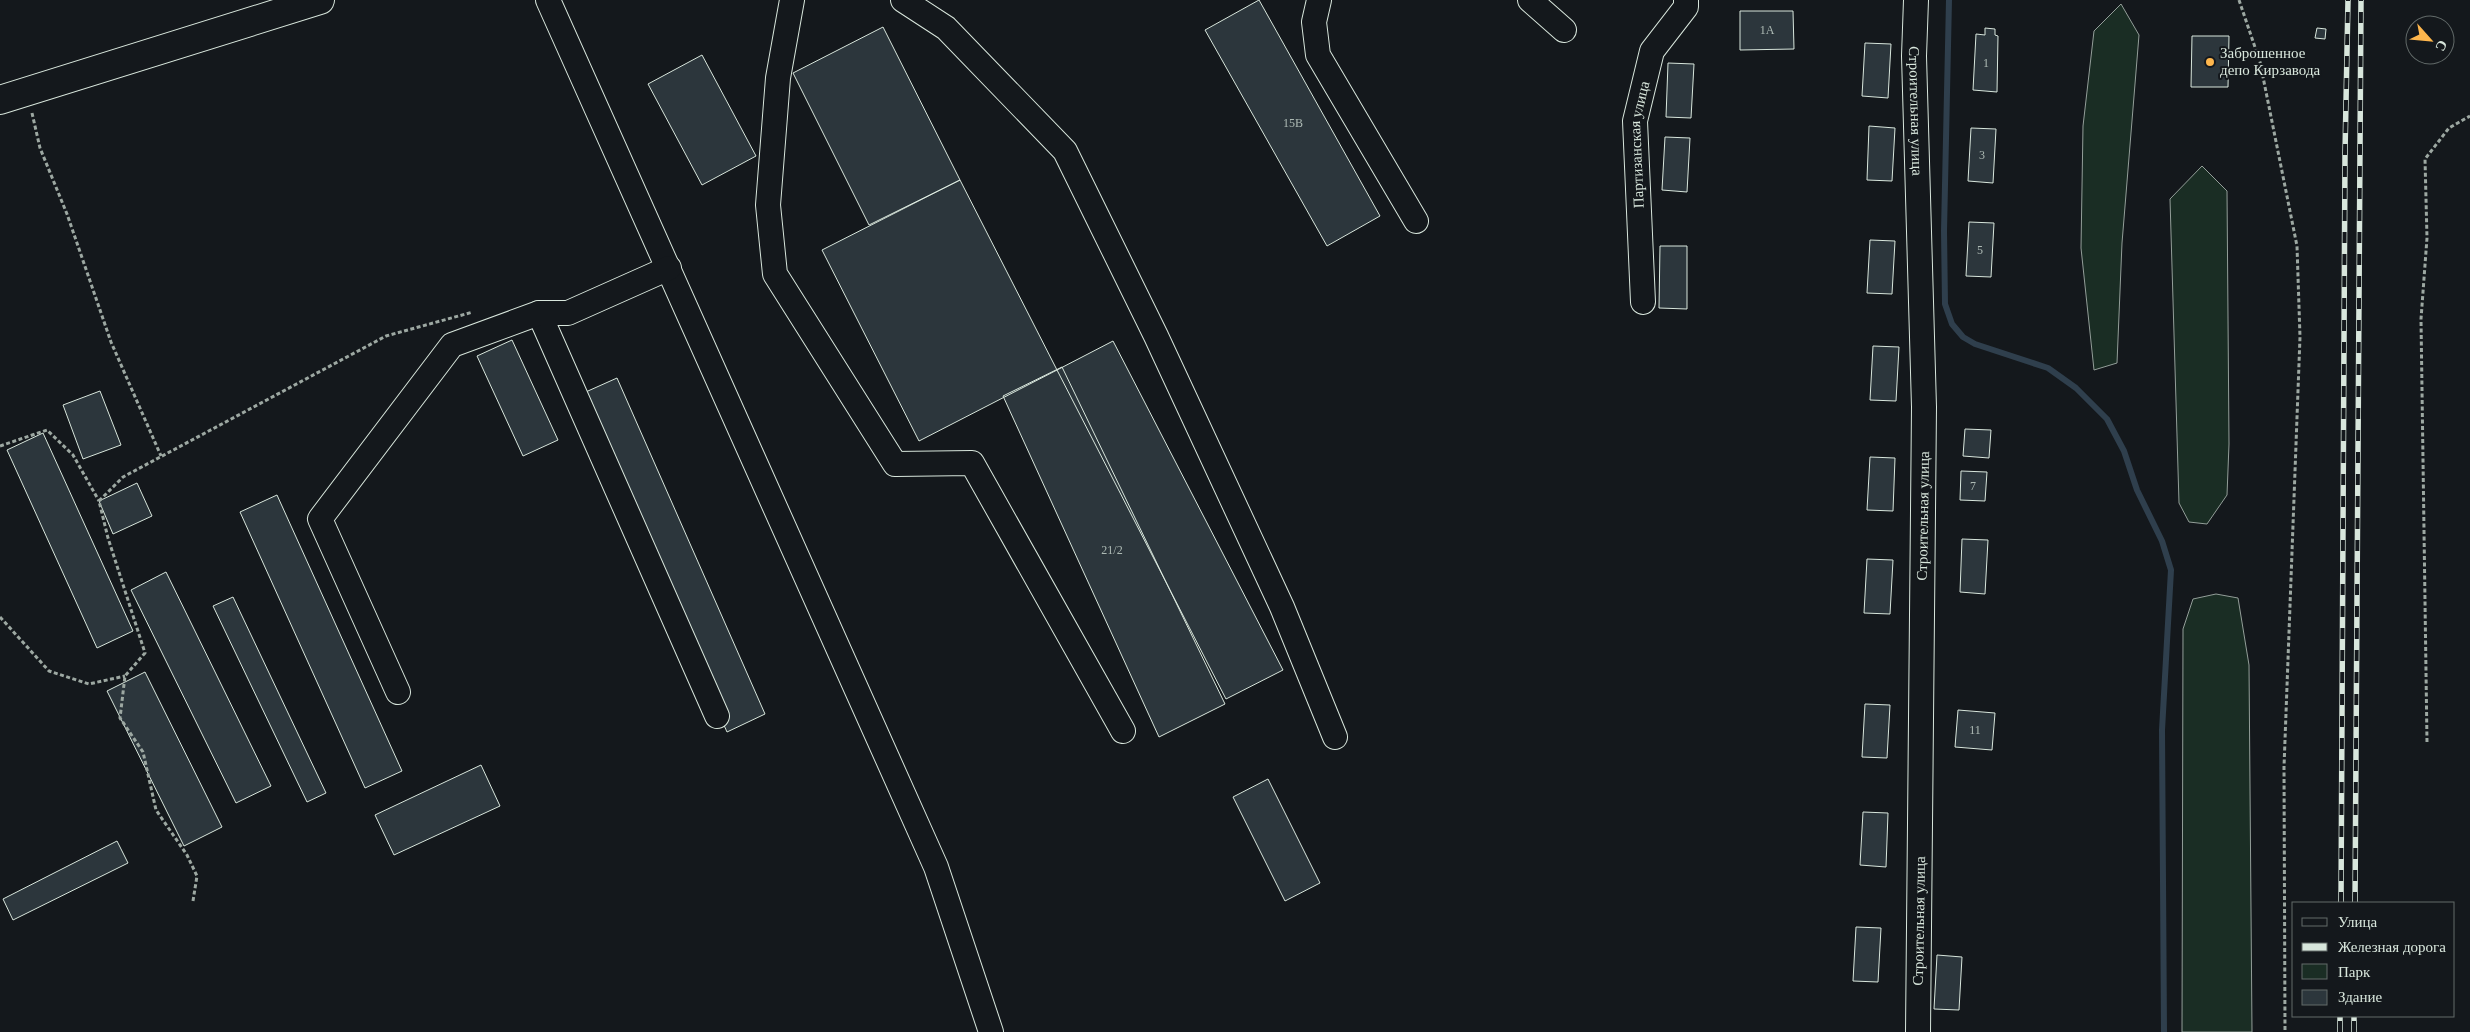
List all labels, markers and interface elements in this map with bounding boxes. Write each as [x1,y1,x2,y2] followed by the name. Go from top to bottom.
[2405,15,2455,65] north arrow
[1760,23,1775,37] house number: 1А
[2432,38,2450,54] text: С
[2220,45,2321,78] place label: Заброшенное депо Кирзавода
[1906,46,1925,176] street label: Строительная улица
[1983,56,1989,70] house number: 1
[2204,56,2216,68] marker: Заброшенное депо Кирзавода
[1627,79,1653,209] street label: Партизанская улица
[1283,116,1303,130] house number: 15В
[1979,148,1985,162] house number: 3
[1977,243,1983,257] house number: 5
[1914,451,1932,581] street label: Строительная улица
[1970,479,1976,493] house number: 7
[1101,543,1123,557] house number: 21/2
[1969,723,1981,737] house number: 11
[1910,856,1928,986] street label: Строительная улица
[2292,902,2455,1017] legend
[2338,914,2377,930] text: Улица
[2338,939,2446,955] text: Железная дорога
[2338,964,2371,980] text: Парк
[2338,989,2382,1005] text: Здание

